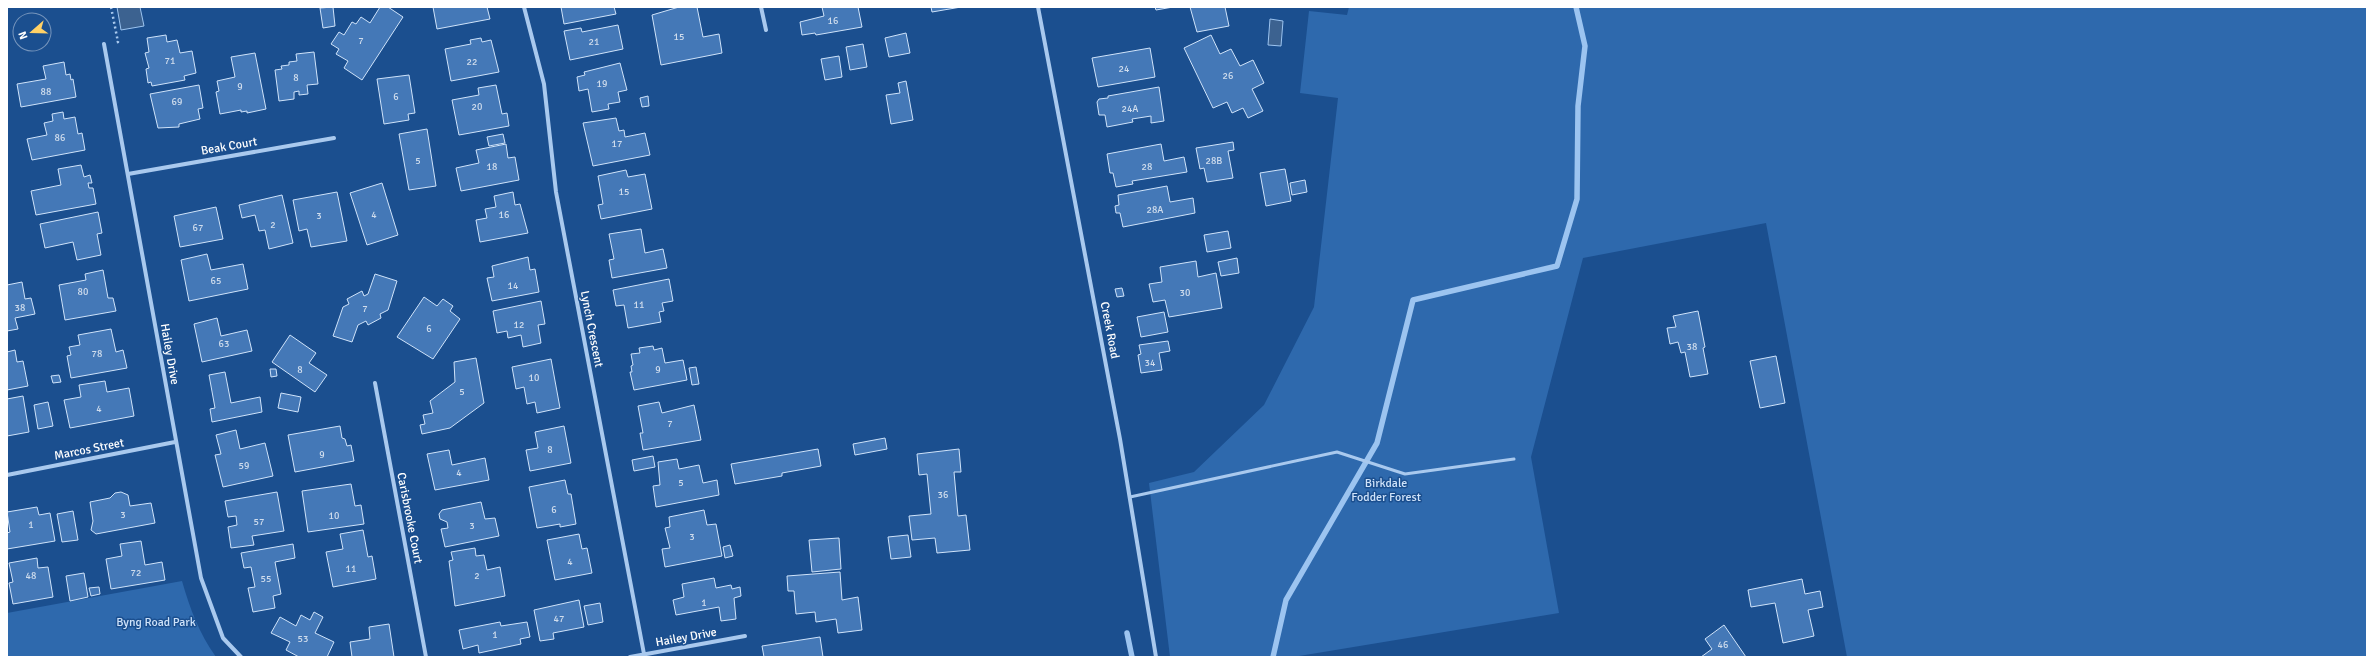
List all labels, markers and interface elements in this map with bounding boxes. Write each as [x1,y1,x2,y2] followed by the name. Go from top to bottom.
[12,12,52,52] north arrow
[828,15,838,27] house number: 16
[16,29,30,41] text: N
[674,31,684,43] house number: 15
[358,35,364,47] house number: 7
[589,36,599,48] house number: 21
[165,55,175,67] house number: 71
[467,56,477,68] house number: 22
[1119,63,1130,75] house number: 24
[1223,70,1233,82] house number: 26
[293,72,299,84] house number: 8
[597,78,607,90] house number: 19
[237,81,243,93] house number: 9
[41,86,51,98] house number: 88
[393,91,399,103] house number: 6
[172,96,182,108] house number: 69
[472,101,482,113] house number: 20
[1122,103,1138,115] house number: 24A
[55,132,65,144] house number: 86
[200,134,258,159] street label: Beak Court
[612,138,622,150] house number: 17
[415,155,421,167] house number: 5
[1206,155,1222,167] house number: 28B
[487,161,497,173] house number: 18
[1142,161,1152,173] house number: 28
[619,186,629,198] house number: 15
[1147,204,1163,216] house number: 28A
[371,209,377,221] house number: 4
[499,209,509,221] house number: 16
[316,210,322,222] house number: 3
[270,219,276,231] house number: 2
[193,222,203,234] house number: 67
[211,275,221,287] house number: 65
[508,280,519,292] house number: 14
[78,286,88,298] house number: 80
[1180,287,1190,299] house number: 30
[577,290,606,369] street label: Lynch Crescent
[634,299,644,311] house number: 11
[1097,300,1122,360] street label: Creek Road
[15,302,25,314] house number: 38
[362,303,368,315] house number: 7
[514,319,524,331] house number: 12
[157,322,182,386] street label: Hailey Drive
[426,323,432,335] house number: 6
[219,338,229,350] house number: 63
[1687,341,1697,353] house number: 38
[92,348,102,360] house number: 78
[1145,357,1156,369] house number: 34
[297,364,303,376] house number: 8
[655,364,661,376] house number: 9
[529,372,539,384] house number: 10
[459,386,465,398] house number: 5
[96,403,102,415] house number: 4
[667,418,673,430] house number: 7
[53,435,125,464] street label: Marcos Street
[547,444,553,456] house number: 8
[319,449,325,461] house number: 9
[239,460,249,472] house number: 59
[456,467,462,479] house number: 4
[393,471,426,565] street label: Carisbrooke Court
[1351,476,1421,505] park label: Birkdale Fodder Forest
[678,477,684,489] house number: 5
[938,489,948,501] house number: 36
[551,504,557,516] house number: 6
[120,509,126,521] house number: 3
[329,510,339,522] house number: 10
[254,516,264,528] house number: 57
[28,519,34,531] house number: 1
[469,520,475,532] house number: 3
[689,531,695,543] house number: 3
[567,556,573,568] house number: 4
[346,563,356,575] house number: 11
[131,567,141,579] house number: 72
[26,570,36,582] house number: 48
[474,570,480,582] house number: 2
[261,573,271,585] house number: 55
[701,597,707,609] house number: 1
[554,613,564,625] house number: 47
[116,615,196,630] park label: Byng Road Park
[654,625,718,650] street label: Hailey Drive
[492,629,498,641] house number: 1
[298,633,308,645] house number: 53
[1718,639,1728,651] house number: 46

